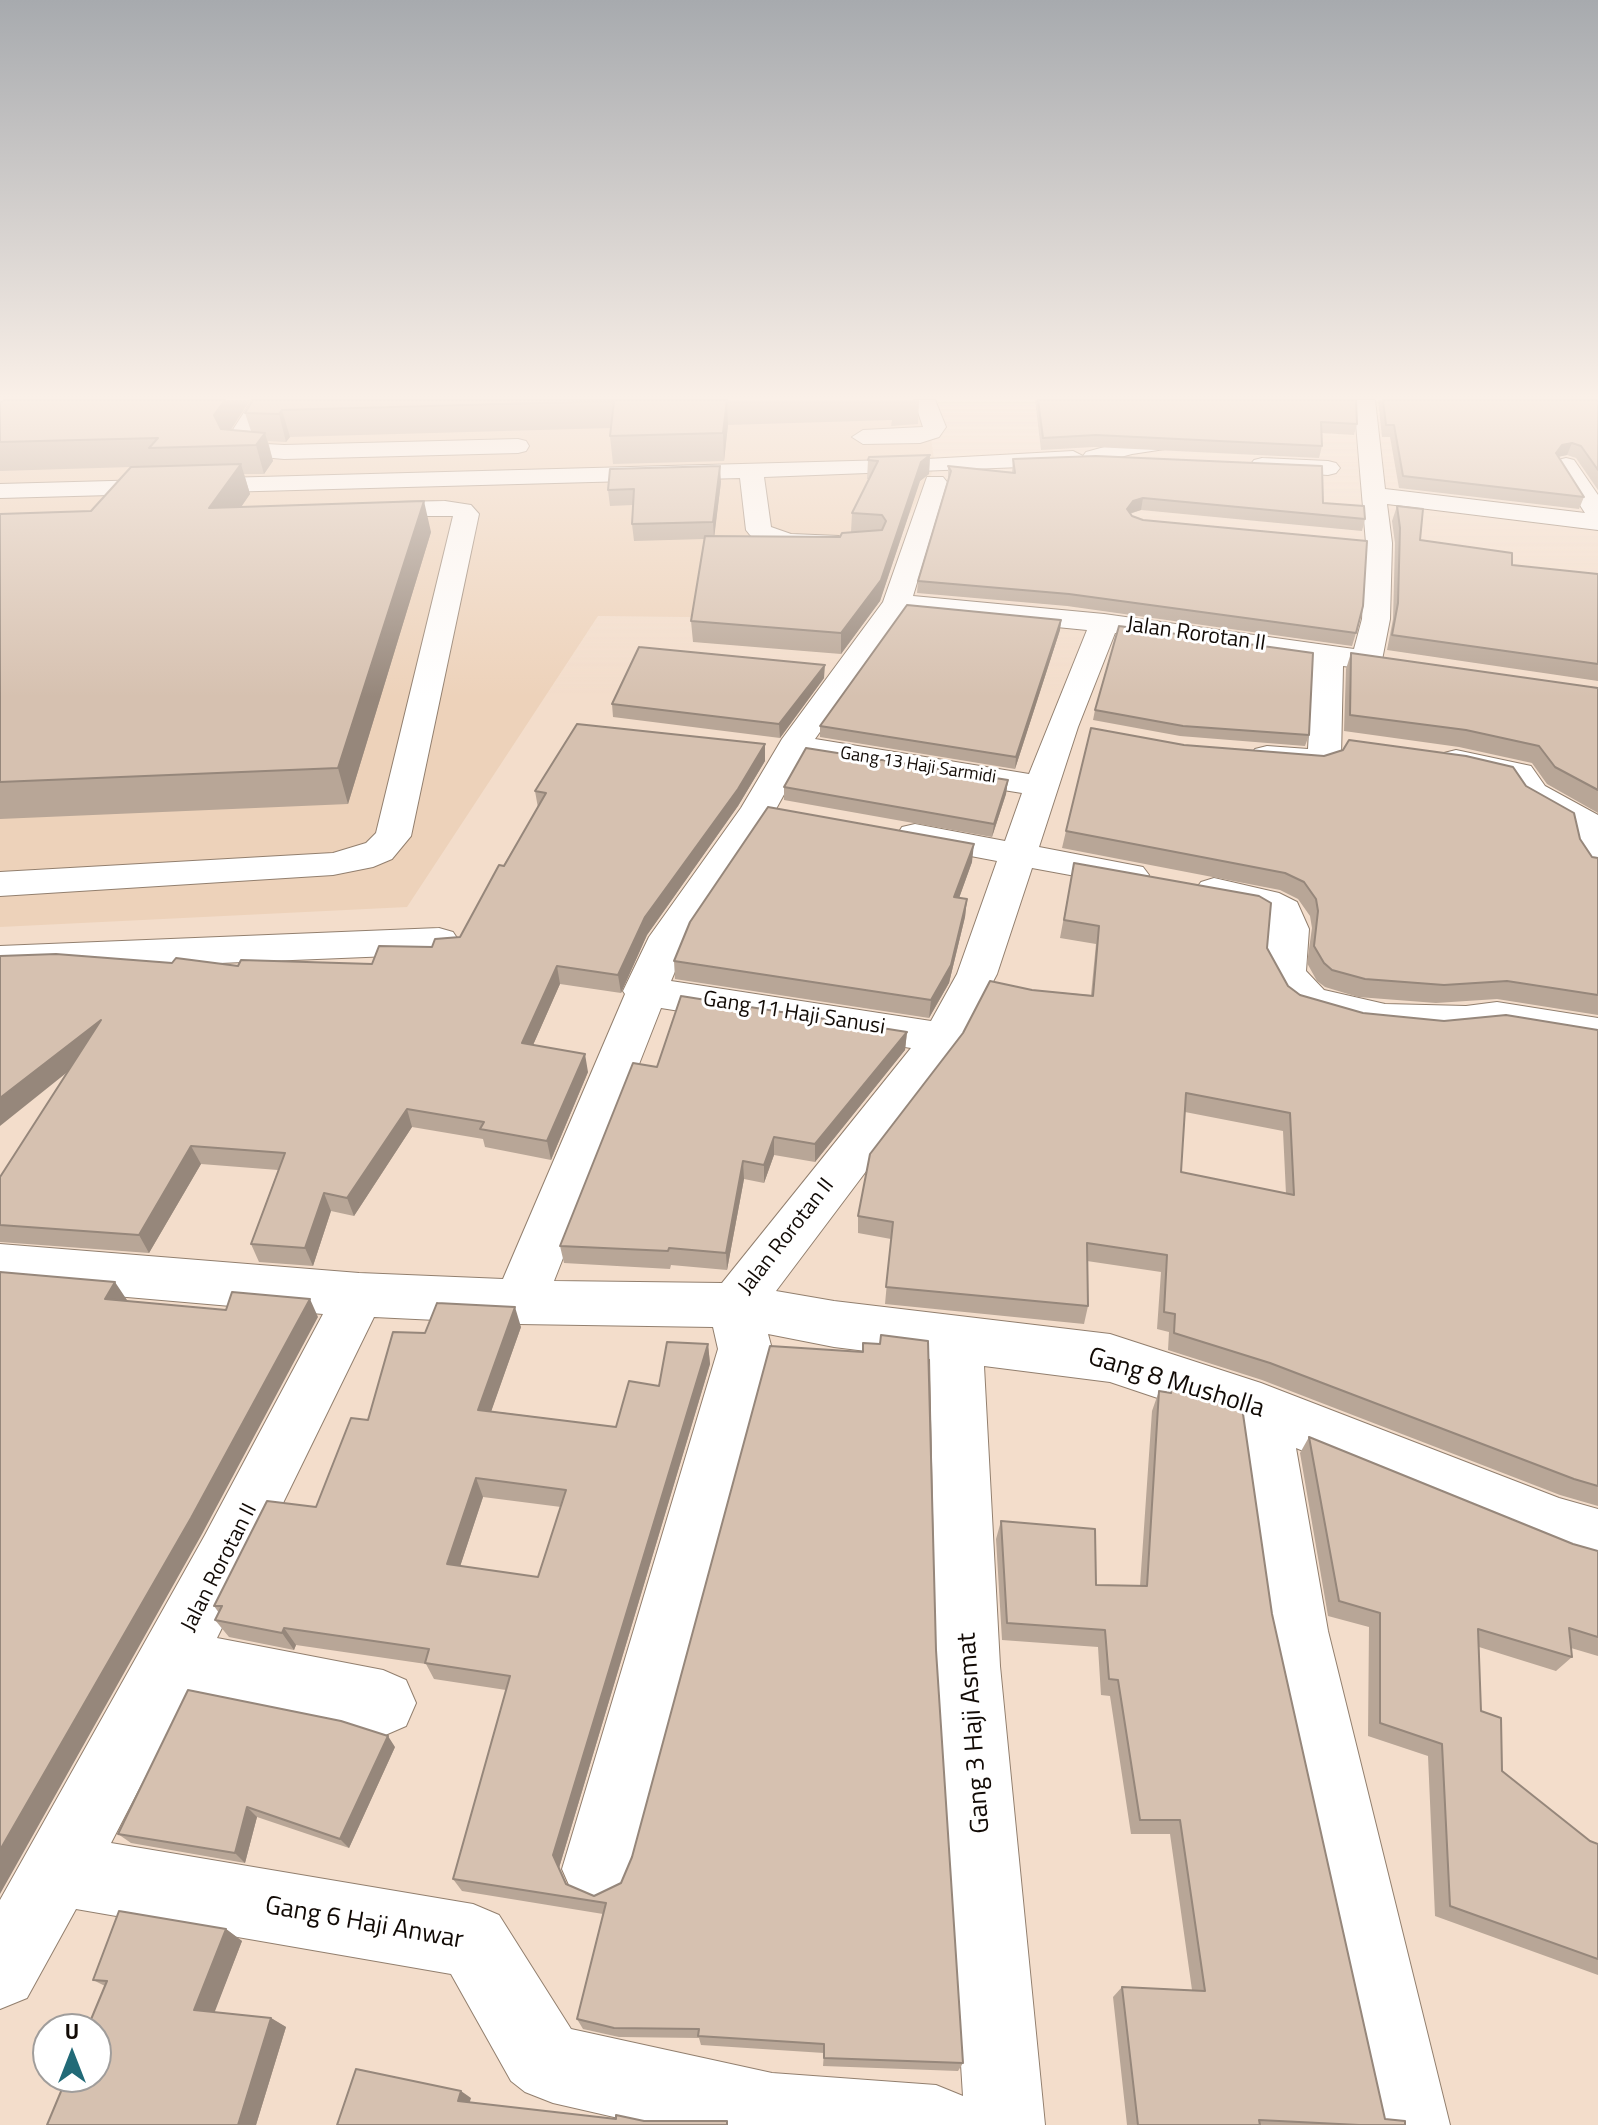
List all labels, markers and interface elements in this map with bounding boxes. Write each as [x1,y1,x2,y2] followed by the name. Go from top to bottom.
[1125,612,1267,658] street label: Jalan Rorotan II
[838,743,998,789] street label: Gang 13 Haji Sarmidi
[701,987,887,1041] street label: Gang 11 Haji Sanusi
[733,1174,841,1300] street label: Jalan Rorotan II
[1084,1342,1268,1426] street label: Gang 8 Musholla
[176,1500,264,1636] street label: Jalan Rorotan II
[952,1631,998,1835] street label: Gang 3 Haji Asmat
[262,1891,466,1957] street label: Gang 6 Haji Anwar
[32,2013,112,2093] north arrow
[65,2014,79,2048] text: U

